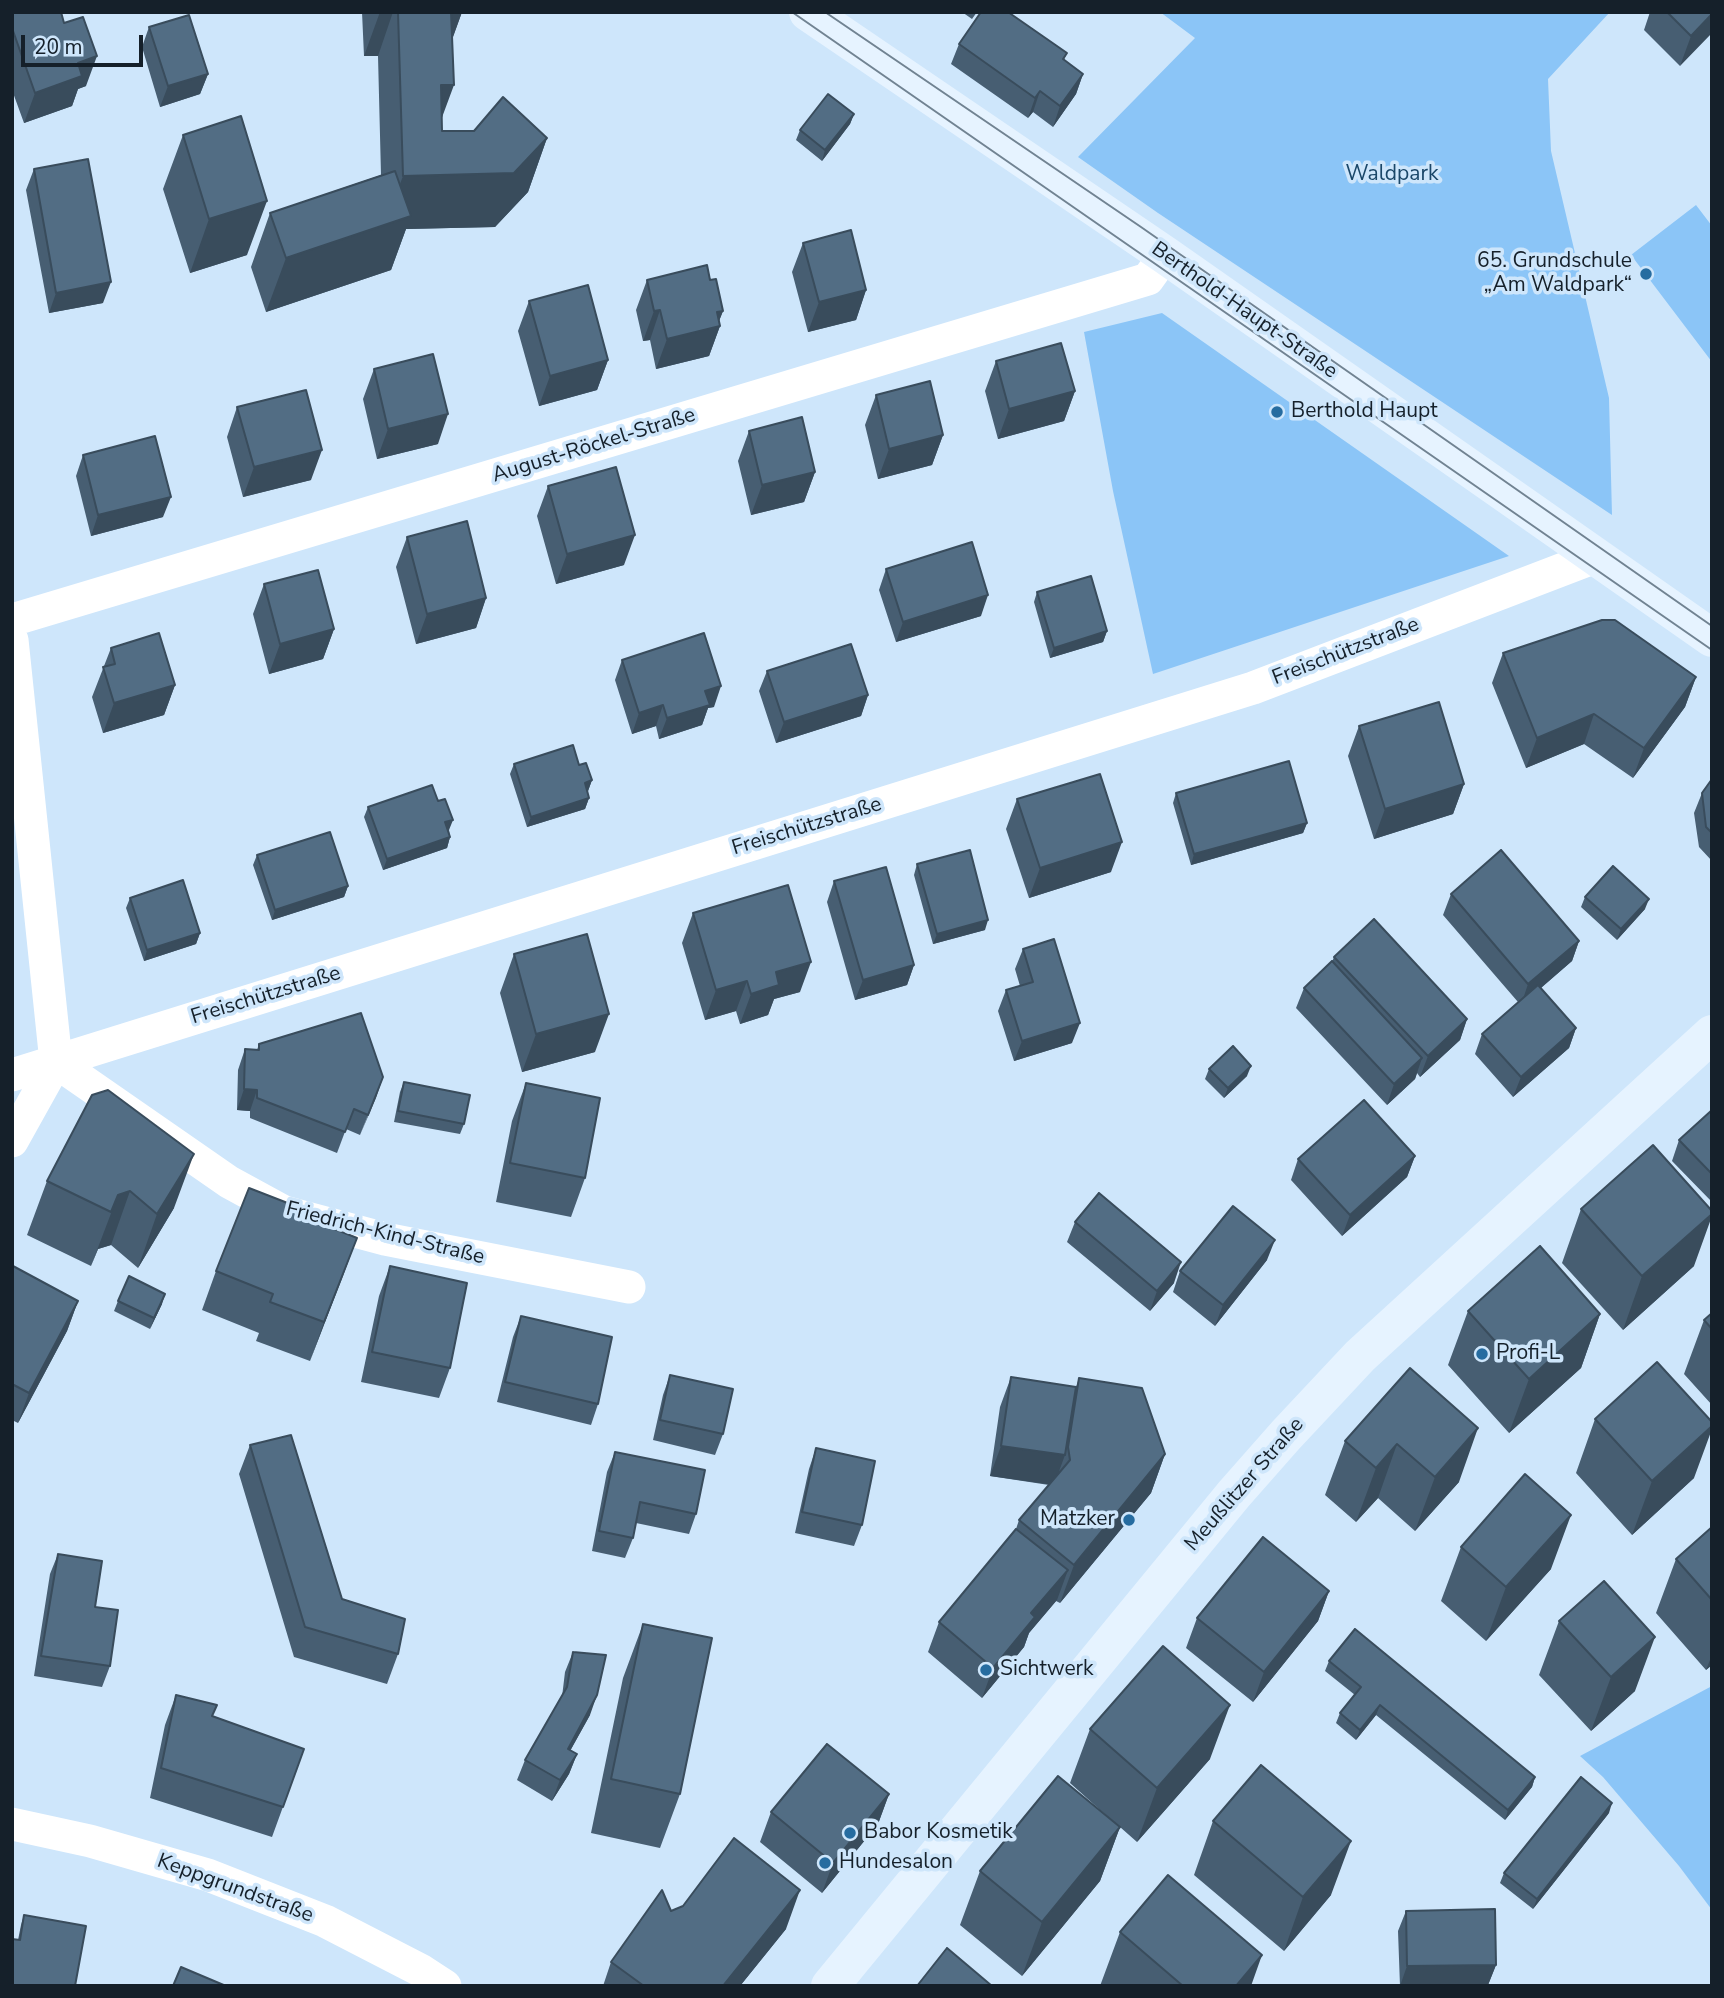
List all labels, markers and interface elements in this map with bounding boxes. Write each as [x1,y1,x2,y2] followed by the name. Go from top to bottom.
[24,21,147,65] scale bar
[34,33,83,61] text: 20 m
[1346,162,1438,188] park label: Waldpark
[1146,237,1342,385] street label: Berthold-Haupt-Straße
[1477,249,1632,299] place label: 65. Grundschule „Am Waldpark“
[1638,266,1654,282] marker: 65. Grundschule „Am Waldpark“
[1291,399,1438,425] place label: Berthold Haupt
[489,403,699,489] street label: August-Röckel-Straße
[1269,404,1285,420] marker: Berthold Haupt
[1269,612,1423,692] street label: Freischützstraße
[729,792,885,862] street label: Freischützstraße
[188,961,344,1031] street label: Freischützstraße
[283,1197,487,1271] street label: Friedrich-Kind-Straße
[1496,1341,1560,1367] place label: Profi-L
[1474,1346,1490,1362] marker: Profi-L
[1180,1413,1310,1557] street label: Meußlitzer Straße
[1040,1507,1115,1533] place label: Matzker
[1121,1512,1137,1528] marker: Matzker
[1000,1657,1094,1683] place label: Sichtwerk
[978,1662,994,1678] marker: Sichtwerk
[864,1820,1013,1846] place label: Babor Kosmetik
[842,1825,858,1841] marker: Babor Kosmetik
[153,1849,317,1929] street label: Keppgrundstraße
[839,1850,953,1876] place label: Hundesalon
[817,1855,833,1871] marker: Hundesalon

